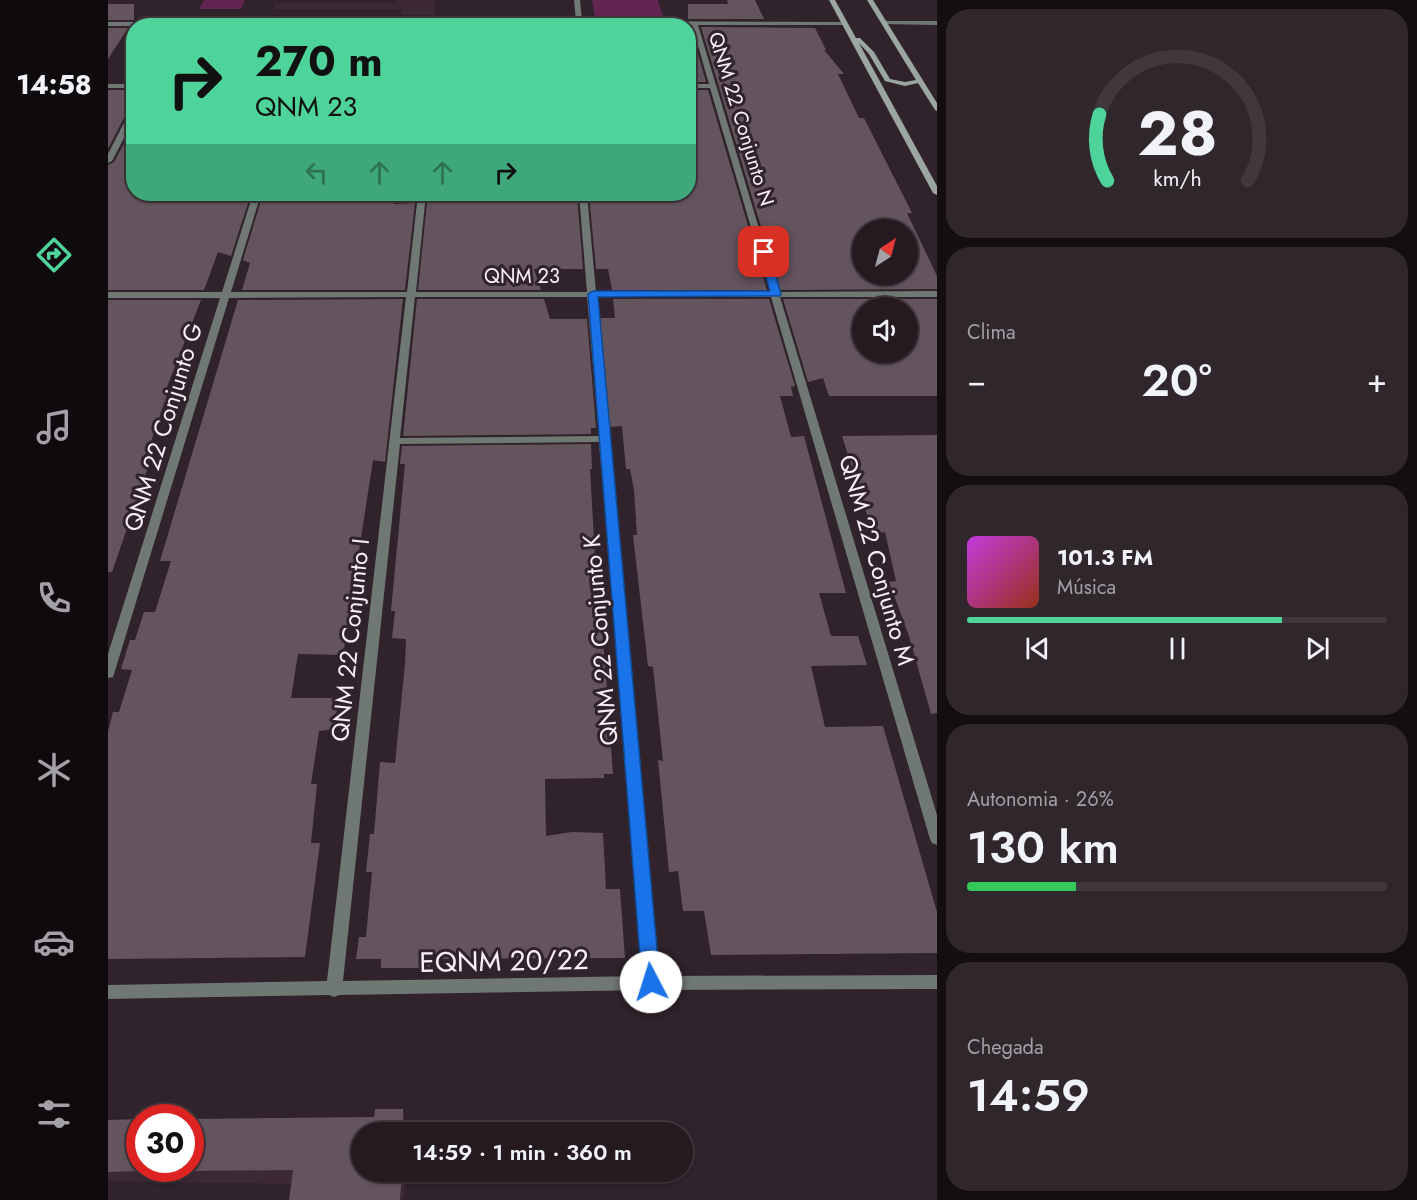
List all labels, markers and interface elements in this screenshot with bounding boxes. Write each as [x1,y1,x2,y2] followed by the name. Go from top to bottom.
[701,28,781,210] street label: QNM 22 Conjunto N
[255,31,383,92] text: 270 m
[156,42,234,120] icon: right
[16,65,92,104] text: 14:58
[255,87,357,126] text: QNM 23
[1137,88,1217,178] text: 28
[300,156,333,189] icon: left
[363,156,396,189] icon: ahead
[426,156,459,189] icon: ahead
[489,156,522,189] icon: right
[1153,163,1201,194] text: km/h
[852,219,918,285] north arrow
[852,219,918,363] map controls
[738,226,789,277] pin
[33,234,75,276] icon: directions
[747,235,780,268] icon: arrive
[484,262,560,291] street label: QNM 23
[852,297,918,363] button: sound
[115,318,211,536] street label: QNM 22 Conjunto G
[967,318,1016,347] text: Clima
[1141,348,1212,413] text: 20°
[967,357,986,404] text: −
[1367,357,1387,404] text: +
[33,406,75,448] icon: music
[830,451,924,669] street label: QNM 22 Conjunto M
[573,533,627,747] street label: QNM 22 Conjunto K
[322,537,378,743] street label: QNM 22 Conjunto I
[1057,541,1153,573] text: 101.3 FM
[1057,573,1116,602] text: Música
[33,577,75,619] icon: phone
[1021,632,1054,665] icon: previous
[1161,632,1194,665] icon: pause
[1301,632,1334,665] icon: next
[33,749,75,791] icon: climate
[967,785,1114,814] text: Autonomia · 26%
[967,815,1119,880] text: 130 km
[33,921,75,963] icon: car
[419,939,589,983] street label: EQNM 20/22
[619,950,683,1014] position arrow
[967,1033,1044,1062] text: Chegada
[967,1063,1090,1128] text: 14:59
[33,1093,75,1135] icon: filters
[126,1104,204,1182] speed limit sign: 30
[412,1136,632,1168] text: 14:59 · 1 min · 360 m

